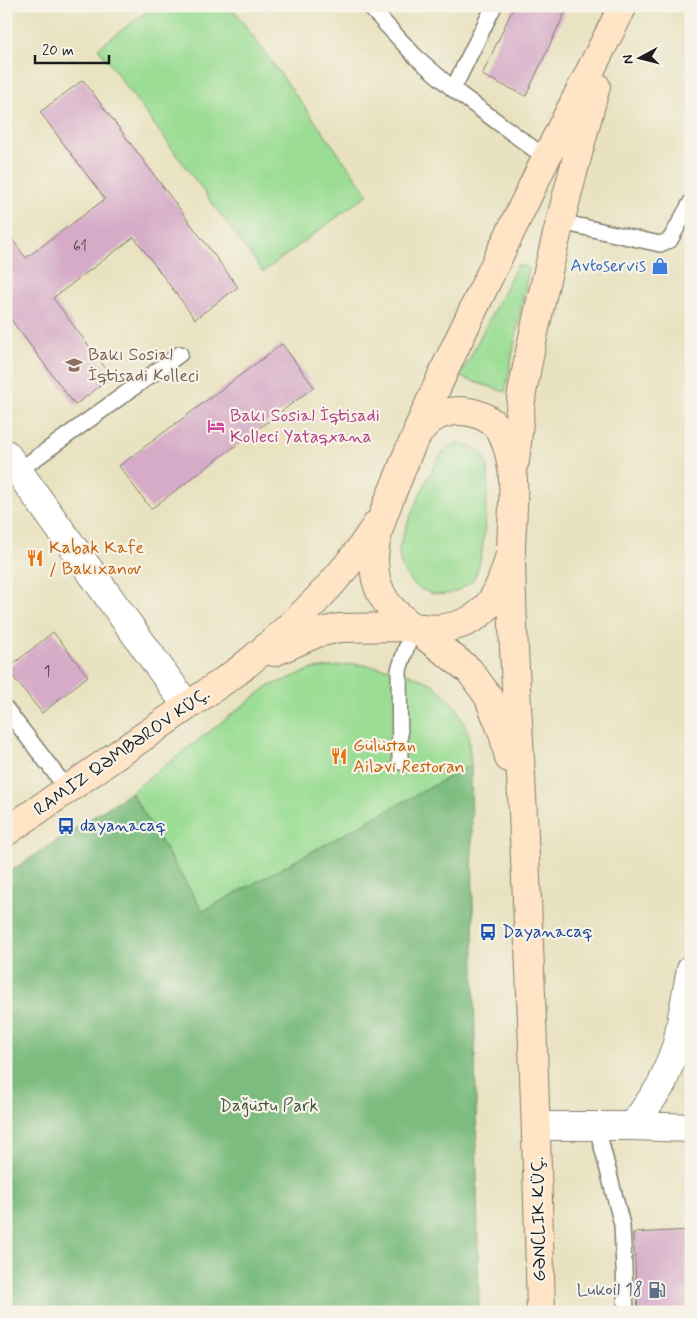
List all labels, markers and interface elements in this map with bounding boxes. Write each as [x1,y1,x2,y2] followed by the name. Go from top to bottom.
[35,32,109,64] scale bar
[614,32,664,82] north arrow
[42,41,74,61] text: 20 m
[619,54,638,65] text: N
[73,237,87,257] house number: 61
[570,254,646,278] place label: Avtoservis
[650,256,670,276] shop icon: Avtoservis
[88,343,199,388] place label: Bakı Sosial İqtisadi Kolleci
[64,355,84,375] school or university icon: Bakı Sosial İqtisadi Kolleci
[230,404,380,449] place label: Bakı Sosial İqtisadi Kolleci Yataqxana
[206,416,226,436] hotel icon: Bakı Sosial İqtisadi Kolleci Yataqxana
[49,536,144,581] place label: Kabak Kafe / Bakıxanov
[25,548,45,568] restaurant icon: Kabak Kafe / Bakıxanov
[44,662,50,682] house number: 1
[29,682,215,822] street label: RAMIZ QƏMBƏROV KÜÇ.
[353,734,465,779] place label: Gülüstan Ailəvi Restoran
[329,746,349,766] restaurant icon: Gülüstan Ailəvi Restoran
[80,814,166,838] place label: dayanacaq
[56,816,76,836] bus stop icon: dayanacaq
[502,920,593,944] place label: Dayanacaq
[478,922,498,942] bus stop icon: Dayanacaq
[220,1094,319,1118] park label: Dağüstu Park
[526,1156,552,1282] street label: GƏNCLIK KÜÇ.
[577,1278,643,1302] place label: Lukoil 18
[647,1280,667,1300] fuel station icon: Lukoil 18

